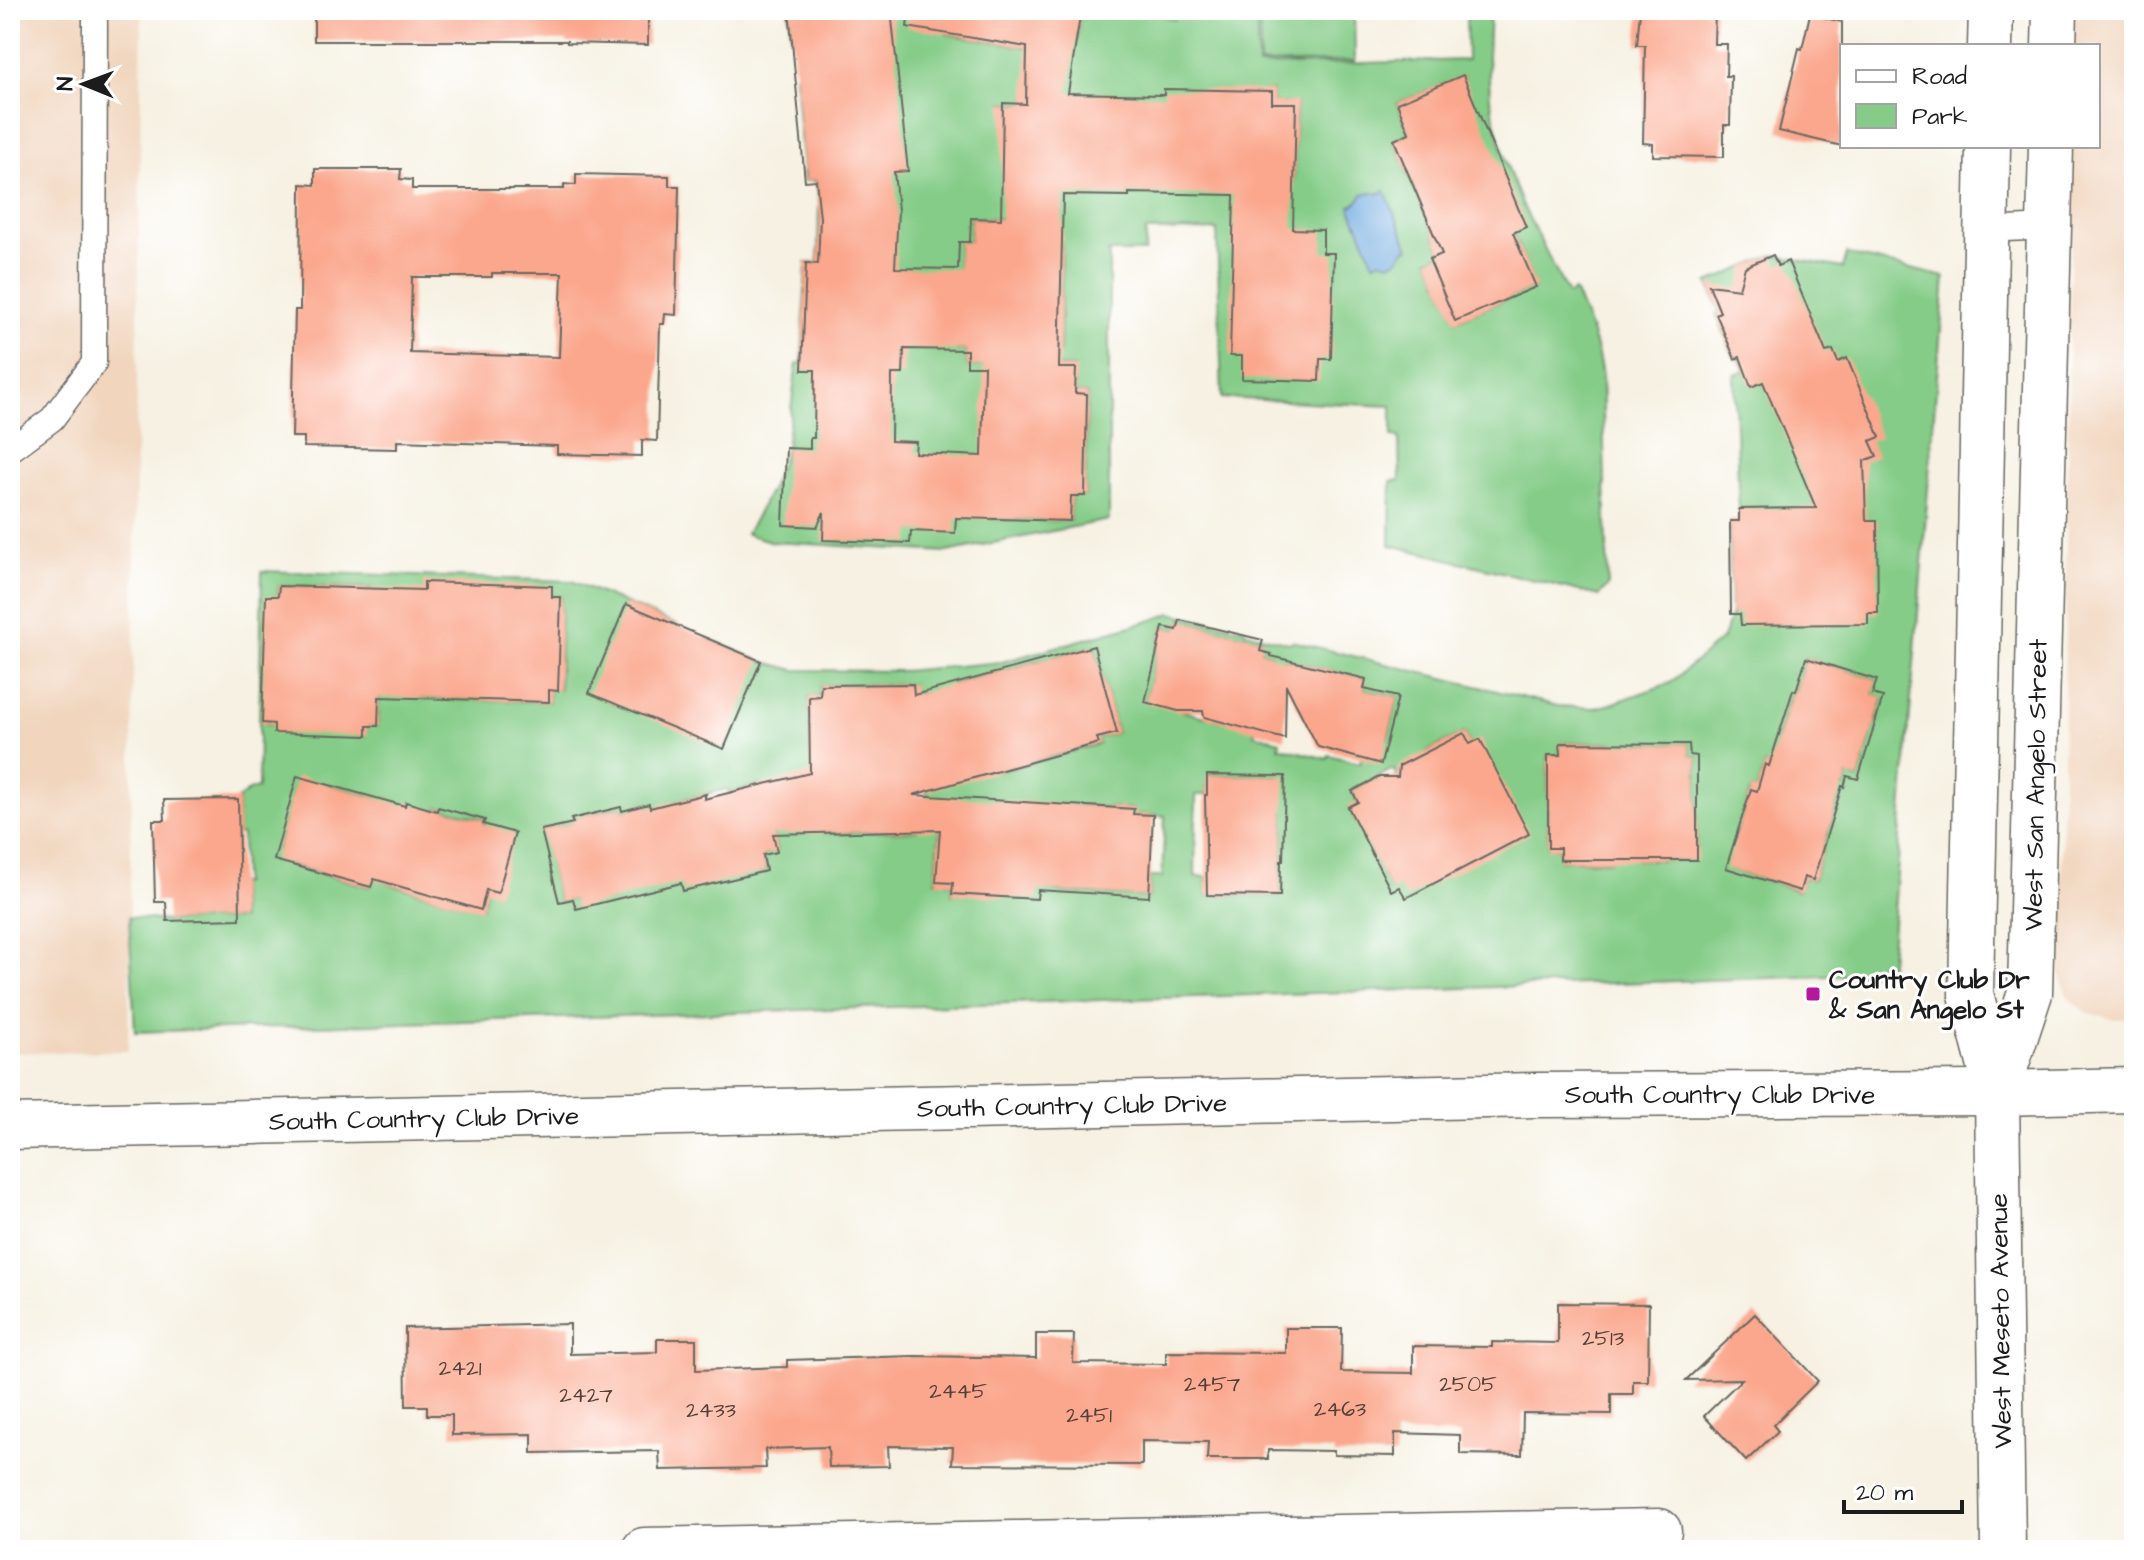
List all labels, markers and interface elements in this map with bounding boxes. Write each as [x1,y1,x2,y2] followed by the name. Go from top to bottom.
[44,44,124,124] north arrow
[1840,44,2100,148] legend
[1912,60,1967,94] text: Road
[50,76,81,91] text: N
[1912,100,1968,134] text: Park
[2015,638,2059,931] street label: West San Angelo Street
[1828,962,2030,1031] place label: Country Club Dr & San Angelo St
[1804,985,1822,1003] marker: Country Club Dr & San Angelo St
[1565,1077,1875,1115] street label: South Country Club Drive
[916,1085,1228,1129] street label: South Country Club Drive
[268,1098,580,1142] street label: South Country Club Drive
[1981,1193,2021,1449] street label: West Meseto Avenue
[1582,1323,1624,1354] house number: 2513
[439,1353,482,1384] house number: 2421
[1184,1369,1241,1400] house number: 2457
[1439,1369,1497,1400] house number: 2505
[929,1376,987,1407] house number: 2445
[559,1380,613,1411] house number: 2427
[1314,1394,1366,1425] house number: 2463
[686,1395,736,1426] house number: 2433
[1066,1400,1112,1431] house number: 2451
[1844,1464,1962,1514] scale bar
[1856,1476,1913,1510] text: 20 m

